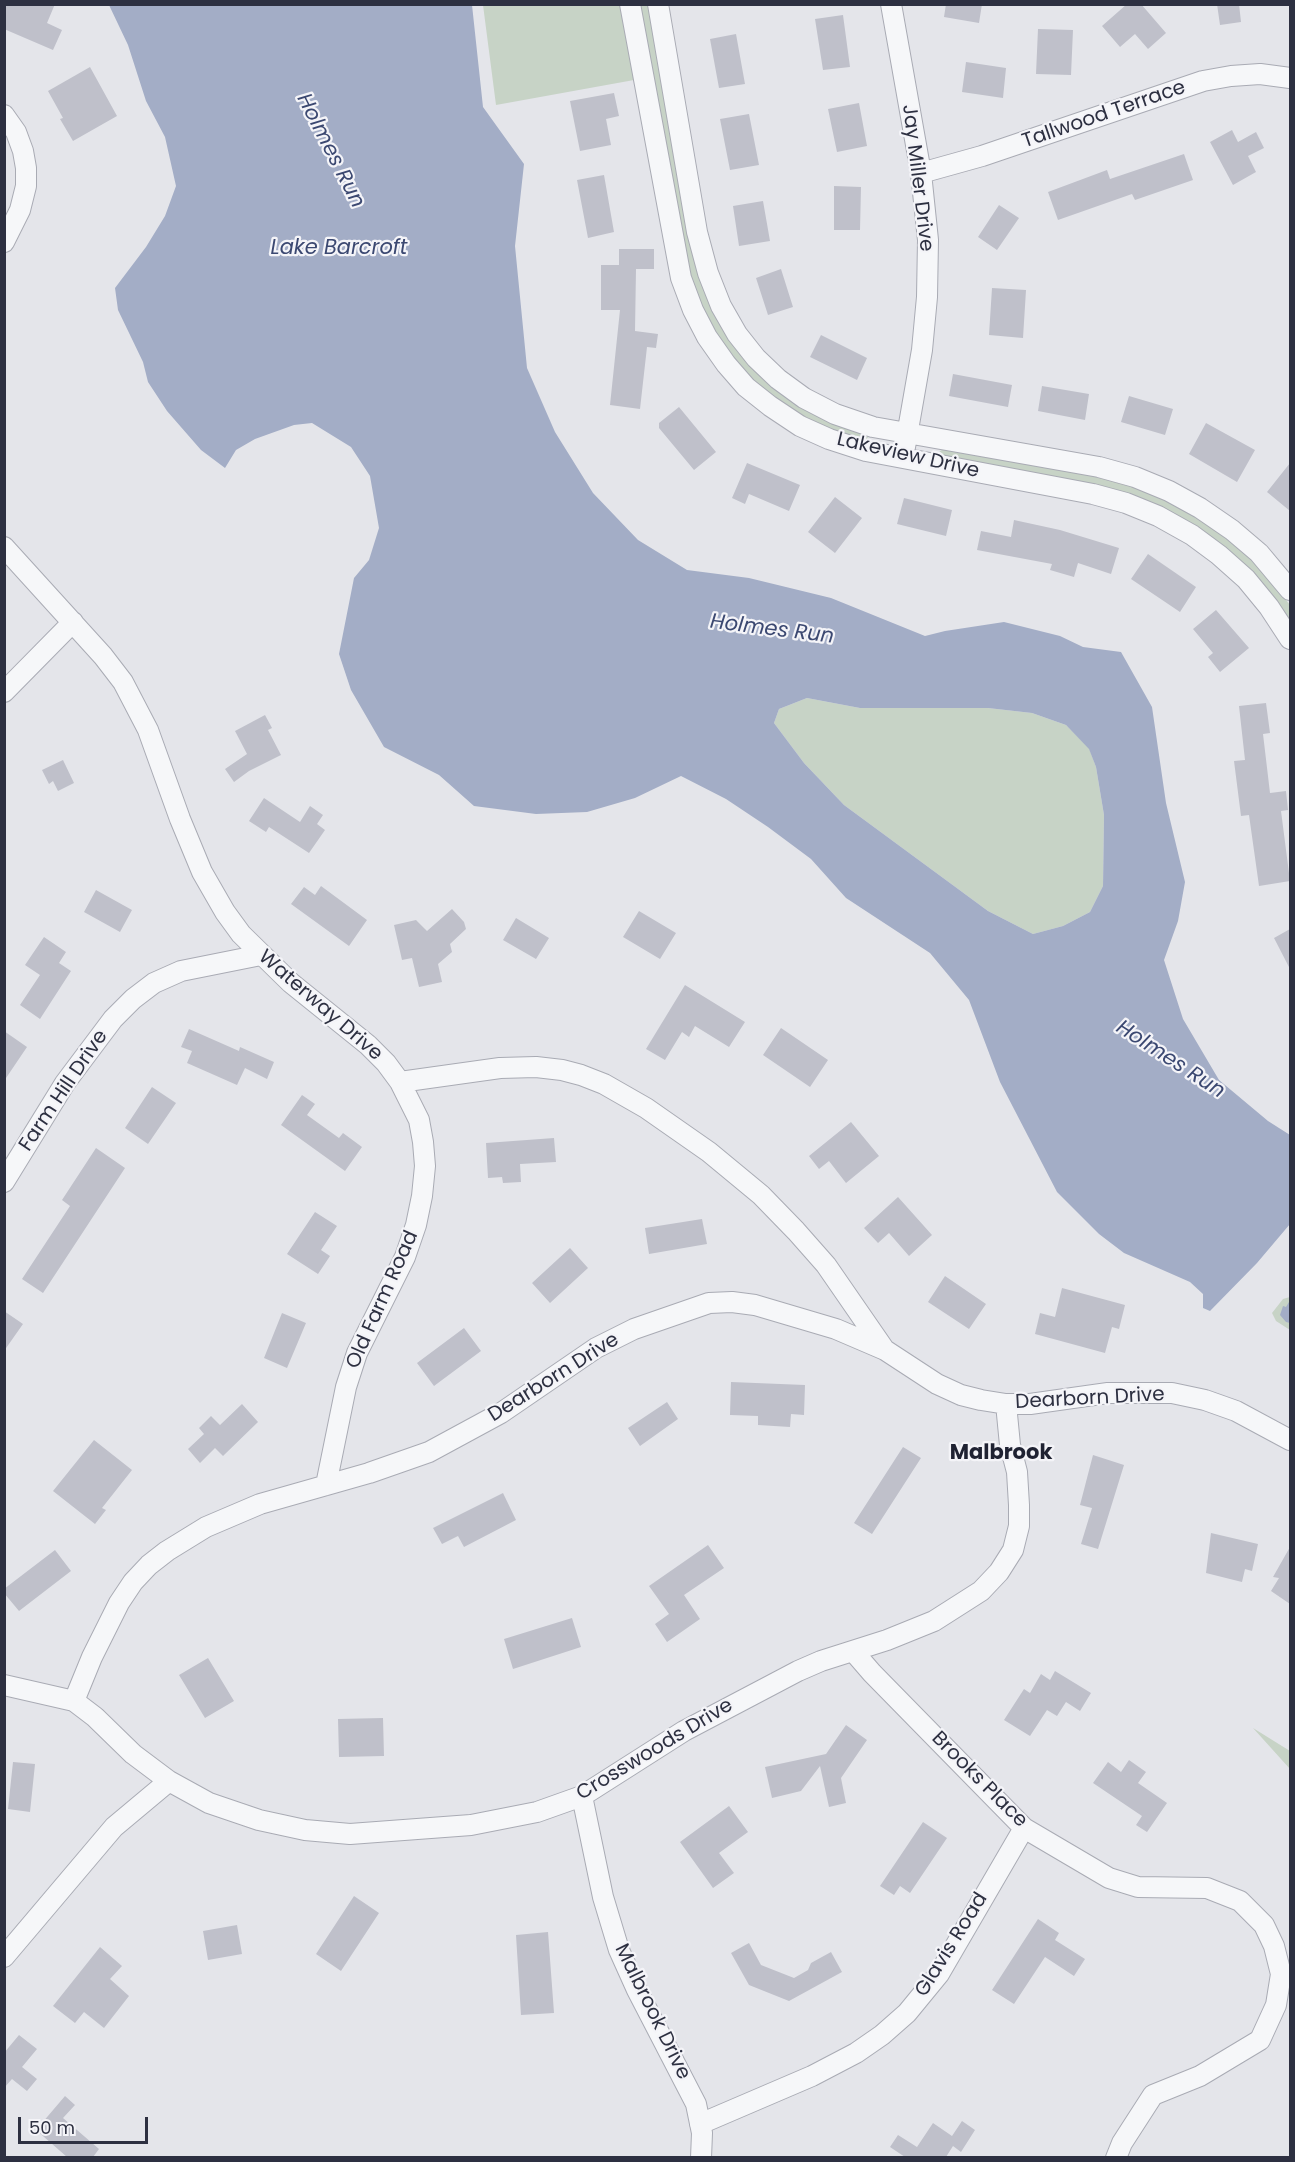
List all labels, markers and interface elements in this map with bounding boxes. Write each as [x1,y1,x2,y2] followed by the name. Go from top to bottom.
[1019,76,1189,154] street label: Tallwood Terrace
[290,90,370,212] water label: Holmes Run
[896,103,938,253] street label: Jay Miller Drive
[271,236,407,262] water label: Lake Barcroft
[835,428,981,484] street label: Lakeview Drive
[709,610,835,650] water label: Holmes Run
[253,945,387,1067] street label: Waterway Drive
[1111,1015,1229,1105] water label: Holmes Run
[15,1026,113,1156] street label: Farm Hill Drive
[342,1227,424,1373] street label: Old Farm Road
[484,1328,624,1428] street label: Dearborn Drive
[1015,1383,1165,1415] street label: Dearborn Drive
[950,1441,1052,1467] district label: Malbrook
[573,1694,737,1806] street label: Crosswoods Drive
[926,1727,1032,1833] street label: Brooks Place
[911,1889,993,2001] street label: Glavis Road
[609,1940,695,2084] street label: Malbrook Drive
[21,2105,152,2143] scale bar
[29,2115,75,2140] text: 50 m

